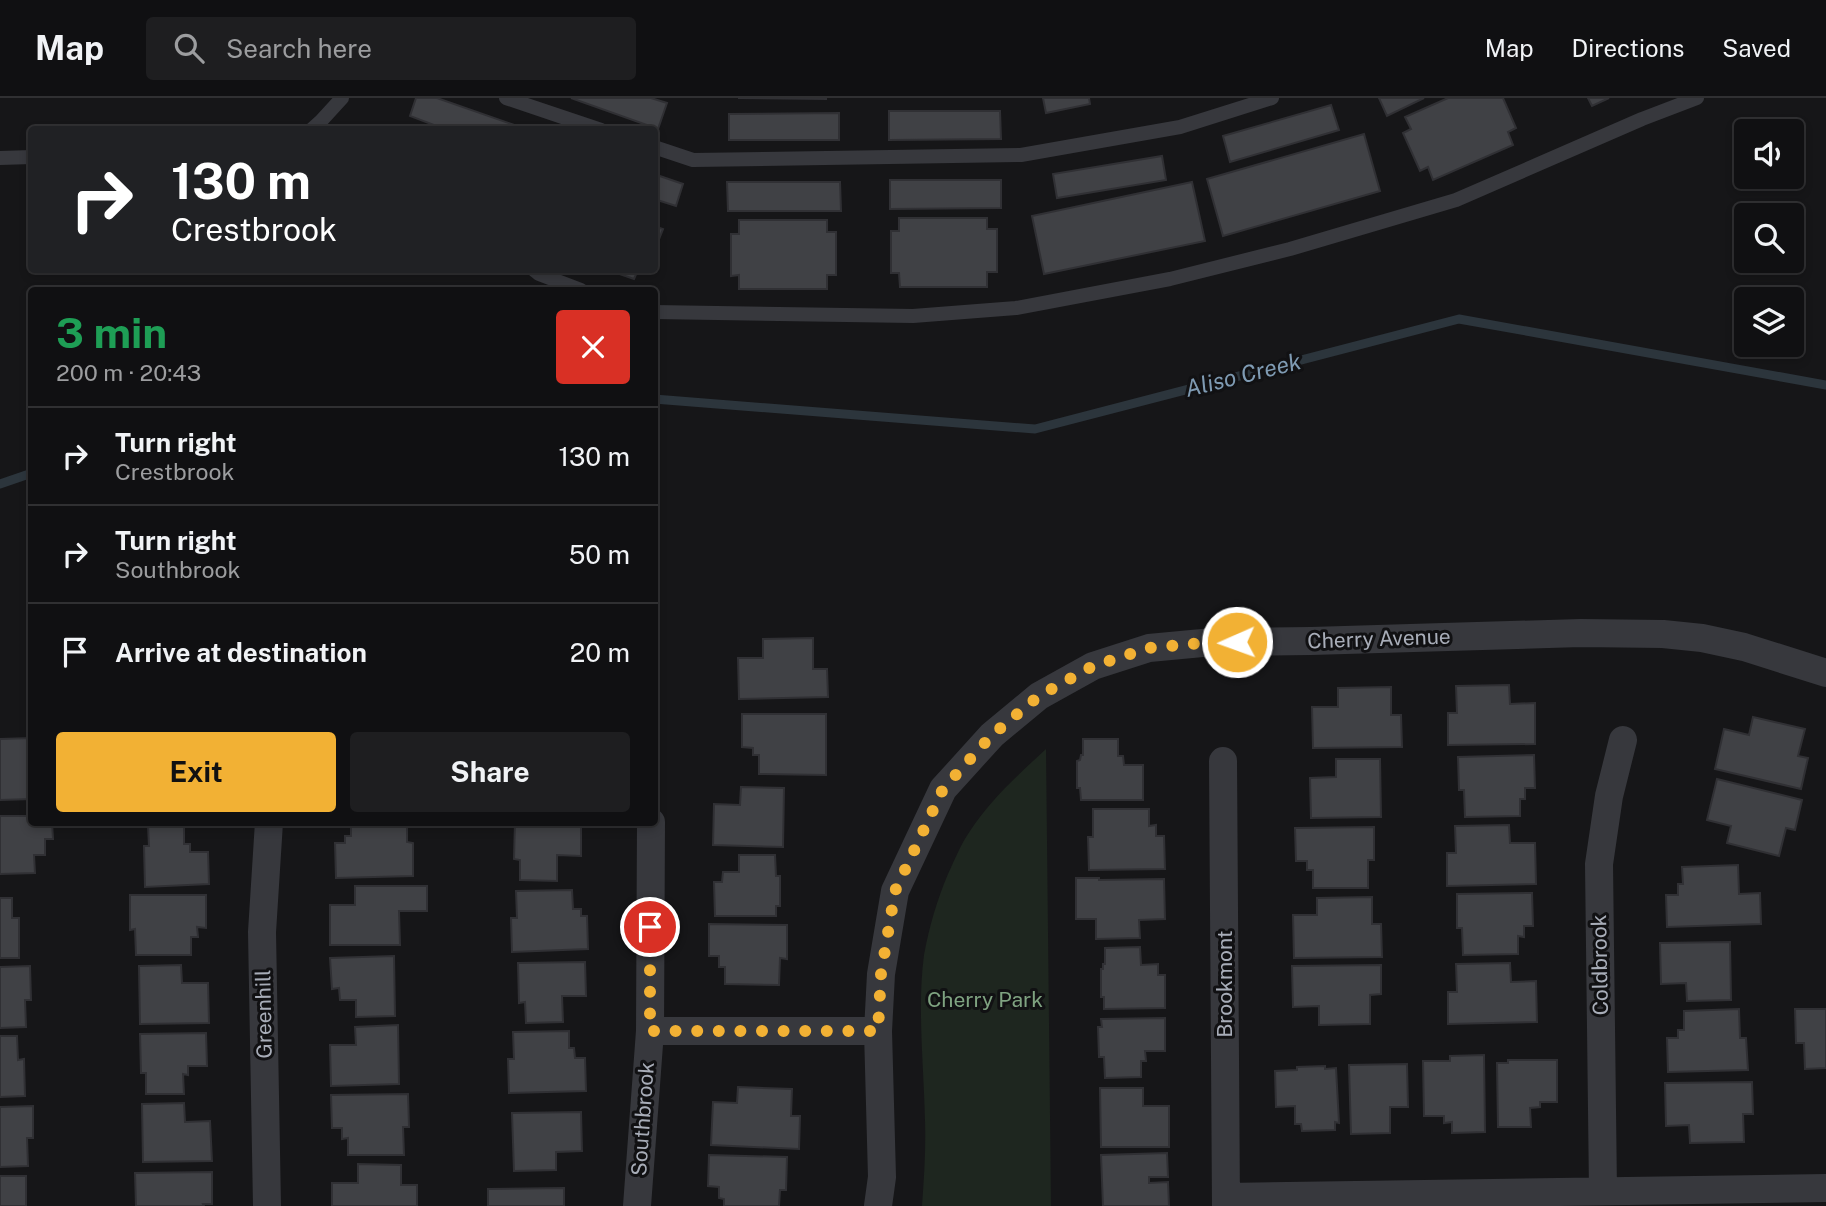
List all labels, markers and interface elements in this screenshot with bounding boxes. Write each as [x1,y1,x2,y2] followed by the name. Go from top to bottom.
[146,17,636,80] search box
[35,29,104,67] text: Map
[170,29,208,67] icon: search
[226,33,372,64] text: Search here
[1485,34,1534,62] text: Map
[1572,34,1684,62] text: Directions
[1722,34,1791,62] text: Saved
[1734,119,1804,357] map controls
[1734,119,1804,189] button: sound
[171,152,311,210] text: 130 m
[56,154,147,245] icon: right
[1734,203,1804,273] button: search
[171,211,337,248] text: Crestbrook
[1734,287,1804,357] button: layers
[56,308,167,357] text: 3 min
[556,310,630,384] button: close
[1182,347,1304,402] water label: Aliso Creek
[56,359,201,386] text: 200 m · 20:43
[115,427,237,458] text: Turn right
[56,437,94,475] icon: right
[558,441,630,472] text: 130 m
[115,458,234,485] text: Crestbrook
[115,525,237,556] text: Turn right
[56,535,94,573] icon: right
[569,539,630,570] text: 50 m
[115,556,240,583] text: Southbrook
[1200,605,1274,679] position arrow
[1307,624,1451,653] street label: Cherry Avenue
[56,633,94,671] icon: arrive
[115,637,367,668] text: Arrive at destination
[570,637,630,668] text: 20 m
[56,732,336,812] button: Exit
[350,732,630,812] button: Share
[620,897,680,957] pin
[631,908,669,946] icon: arrive
[1586,914,1613,1016] street label: Coldbrook
[1212,930,1237,1038] street label: Brookmont
[250,969,277,1059] street label: Greenhill
[927,987,1043,1012] park label: Cherry Park
[626,1061,659,1177] street label: Southbrook

